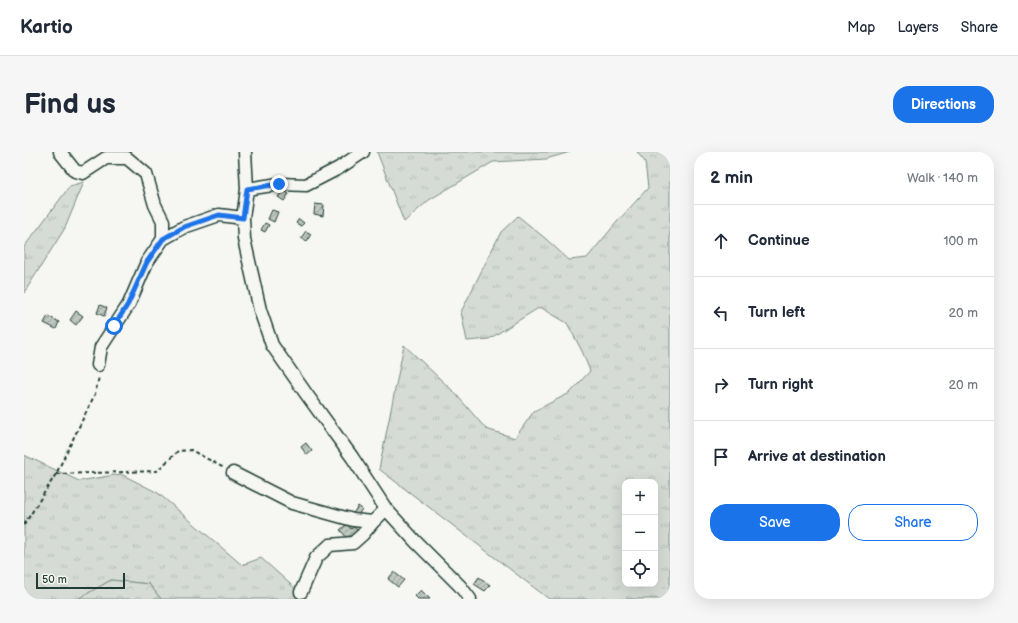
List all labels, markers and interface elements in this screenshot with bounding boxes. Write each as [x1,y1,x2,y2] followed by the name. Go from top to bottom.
[20,16,73,39] text: Kartio
[847,19,875,36] text: Map
[897,19,939,36] text: Layers
[961,19,998,36] text: Share
[893,86,994,123] button: Directions
[24,88,116,121] text: Find us
[710,168,753,188] text: 2 min
[907,170,978,186] text: Walk · 140 m
[270,175,288,193] route end
[710,230,732,252] icon: ahead
[748,231,810,250] text: Continue
[943,233,978,249] text: 100 m
[710,302,732,324] icon: left
[748,303,805,322] text: Turn left
[948,305,978,321] text: 20 m
[105,317,123,335] route start
[710,374,732,396] icon: right
[748,375,813,394] text: Turn right
[948,377,978,393] text: 20 m
[710,446,732,468] icon: arrive
[748,447,886,466] text: Arrive at destination
[622,479,658,587] map controls
[622,479,658,515] button: +
[710,504,840,541] button: Save
[848,504,978,541] button: Share
[622,515,658,551] button: −
[622,551,658,587] button: locate
[36,571,125,590] scale bar
[42,573,67,586] text: 50 m

